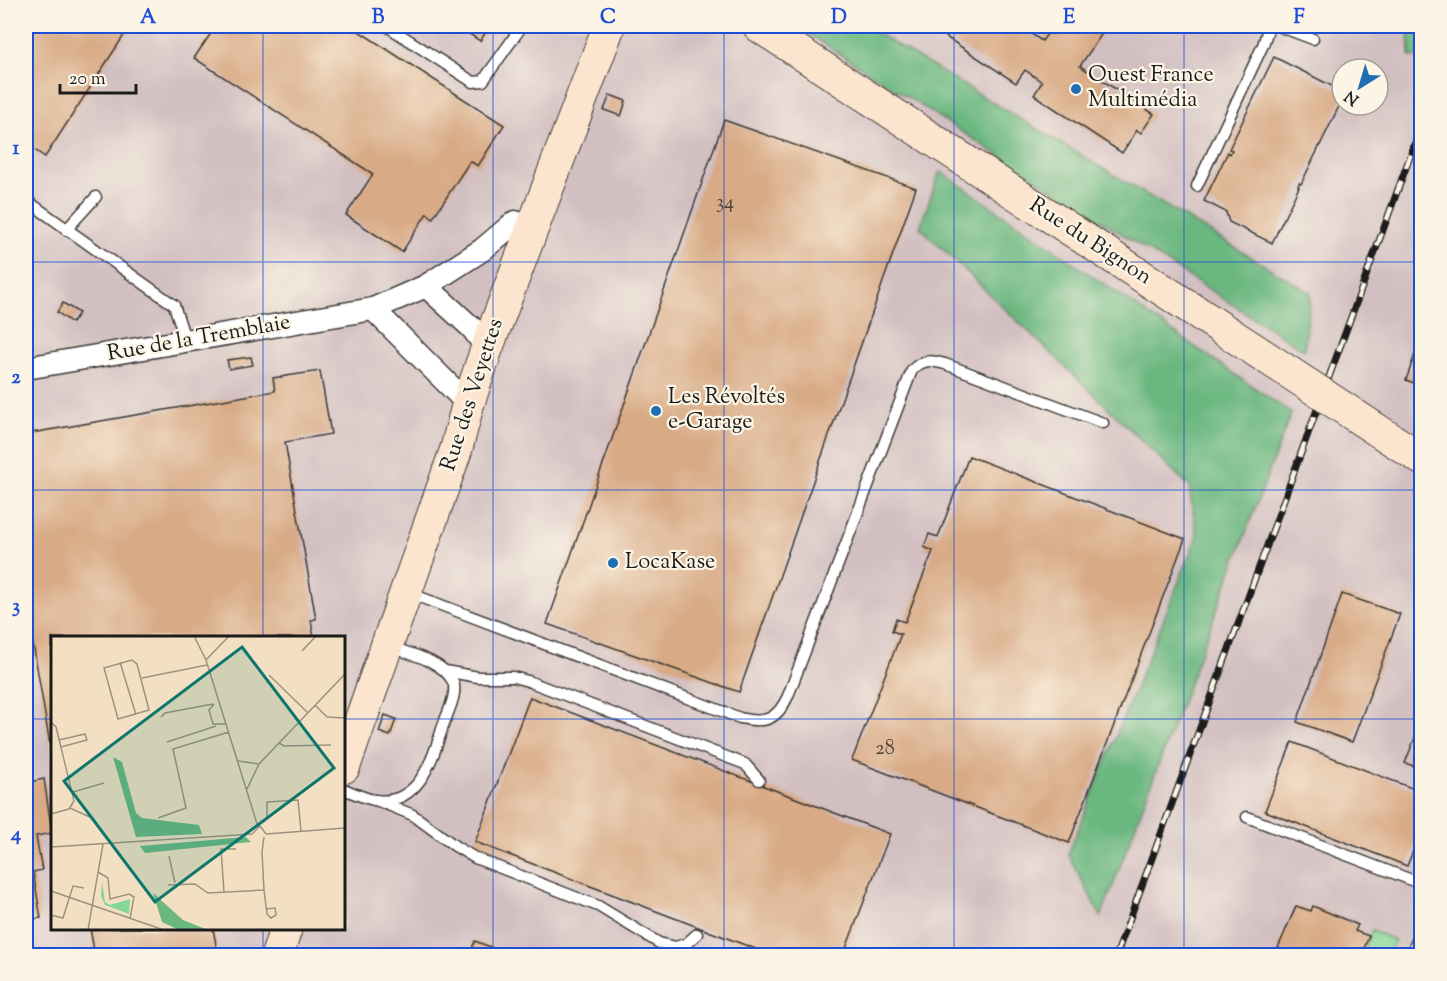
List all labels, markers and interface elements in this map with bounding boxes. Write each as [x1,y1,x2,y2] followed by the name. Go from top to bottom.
[140,4,157,33] text: A
[372,4,385,33] text: B
[600,4,616,33] text: C
[831,4,847,33] text: D
[1063,4,1076,33] text: E
[1293,4,1305,33] text: F
[60,57,136,95] scale bar
[1330,57,1390,117] north arrow
[1088,60,1214,117] place label: Ouest France Multimédia
[69,67,106,93] text: 20 m
[1069,82,1083,96] marker: Ouest France Multimédia
[1340,84,1365,110] text: N
[13,135,20,164] text: 1
[716,189,734,218] house number: 34
[1022,190,1158,294] street label: Rue du Bignon
[105,307,293,371] street label: Rue de la Tremblaie
[433,315,513,475] street label: Rue des Veyettes
[11,364,21,393] text: 2
[668,382,785,439] place label: Les Révoltés e-Garage
[649,404,663,418] marker: Les Révoltés e-Garage
[625,547,715,579] place label: LocaKase
[606,556,620,570] marker: LocaKase
[12,593,20,622] text: 3
[51,636,345,930] inset map
[875,735,895,764] house number: 28
[10,821,21,850] text: 4

